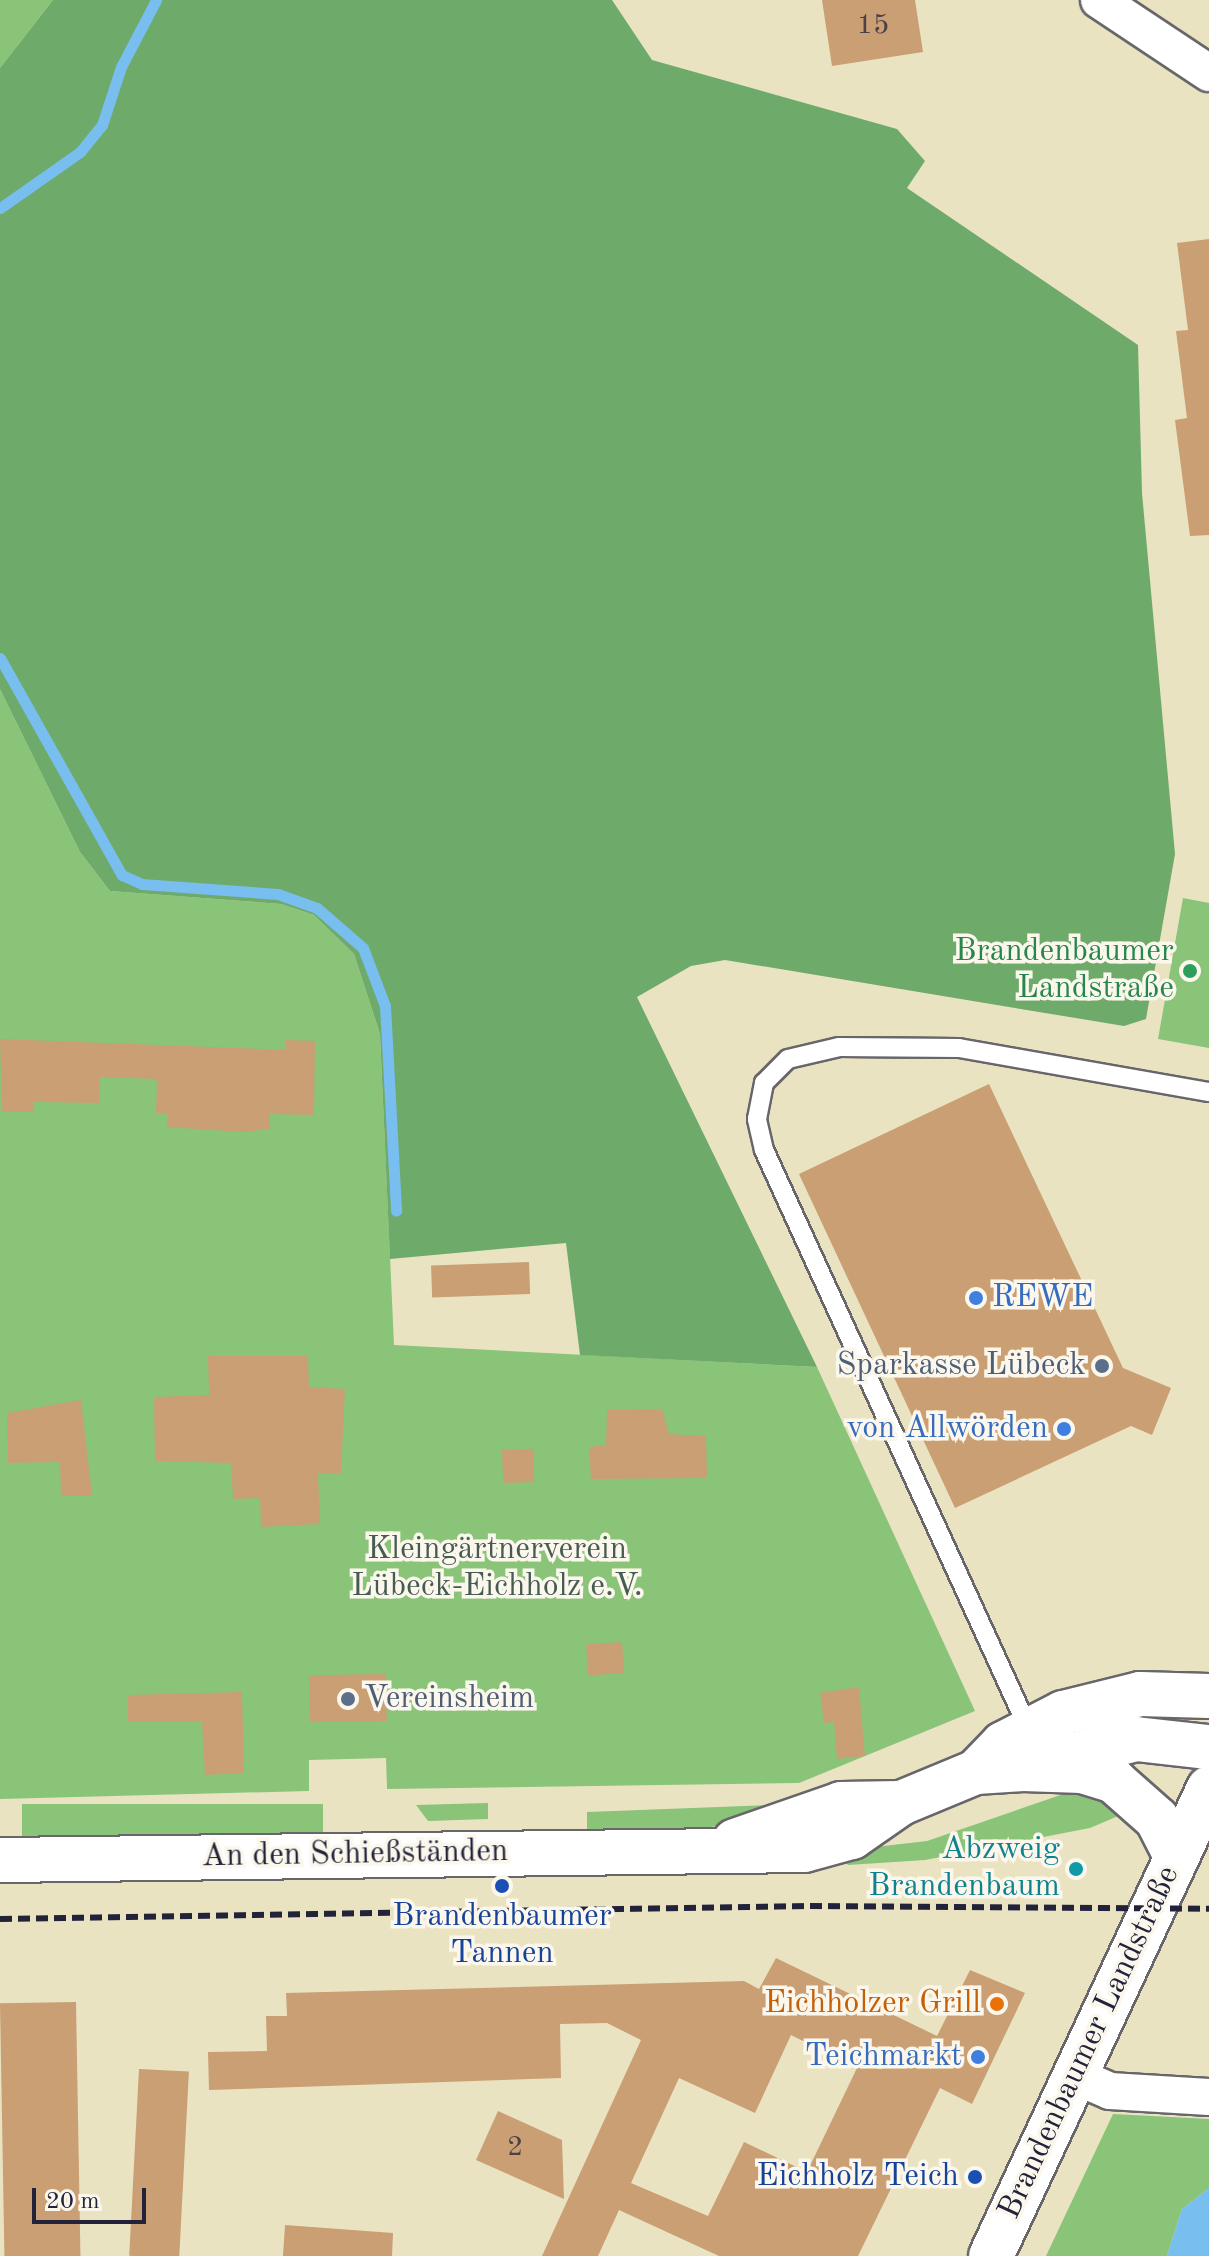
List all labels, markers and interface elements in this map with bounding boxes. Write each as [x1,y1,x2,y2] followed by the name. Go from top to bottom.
[857,9,889,43] house number: 15
[954,934,1174,1009] place label: Brandenbaumer Landstraße
[1181,962,1199,980] marker: Brandenbaumer Landstraße
[992,1279,1093,1317] place label: REWE
[967,1289,985,1307] marker: REWE
[837,1347,1086,1385] place label: Sparkasse Lübeck
[1093,1357,1111,1375] marker: Sparkasse Lübeck
[847,1410,1048,1448] place label: von Allwörden
[1055,1420,1073,1438] marker: von Allwörden
[351,1532,643,1607] park label: Kleingärtnerverein Lübeck-Eichholz e.V.
[364,1680,534,1718] place label: Vereinsheim
[339,1690,357,1708] marker: Vereinsheim
[868,1832,1060,1907] place label: Abzweig Brandenbaum
[201,1833,509,1877] street label: An den Schießständen
[991,1860,1189,2226] street label: Brandenbaumer Landstraße
[1067,1860,1085,1878] marker: Abzweig Brandenbaum
[493,1877,511,1895] marker: Brandenbaumer Tannen
[392,1899,612,1974] place label: Brandenbaumer Tannen
[764,1985,981,2023] place label: Eichholzer Grill
[988,1995,1006,2013] marker: Eichholzer Grill
[804,2038,962,2076] place label: Teichmarkt
[969,2048,987,2066] marker: Teichmarkt
[507,2131,523,2165] house number: 2
[757,2158,959,2196] place label: Eichholz Teich
[966,2168,984,2186] marker: Eichholz Teich
[36,2172,150,2222] scale bar
[46,2190,100,2214] text: 20 m

